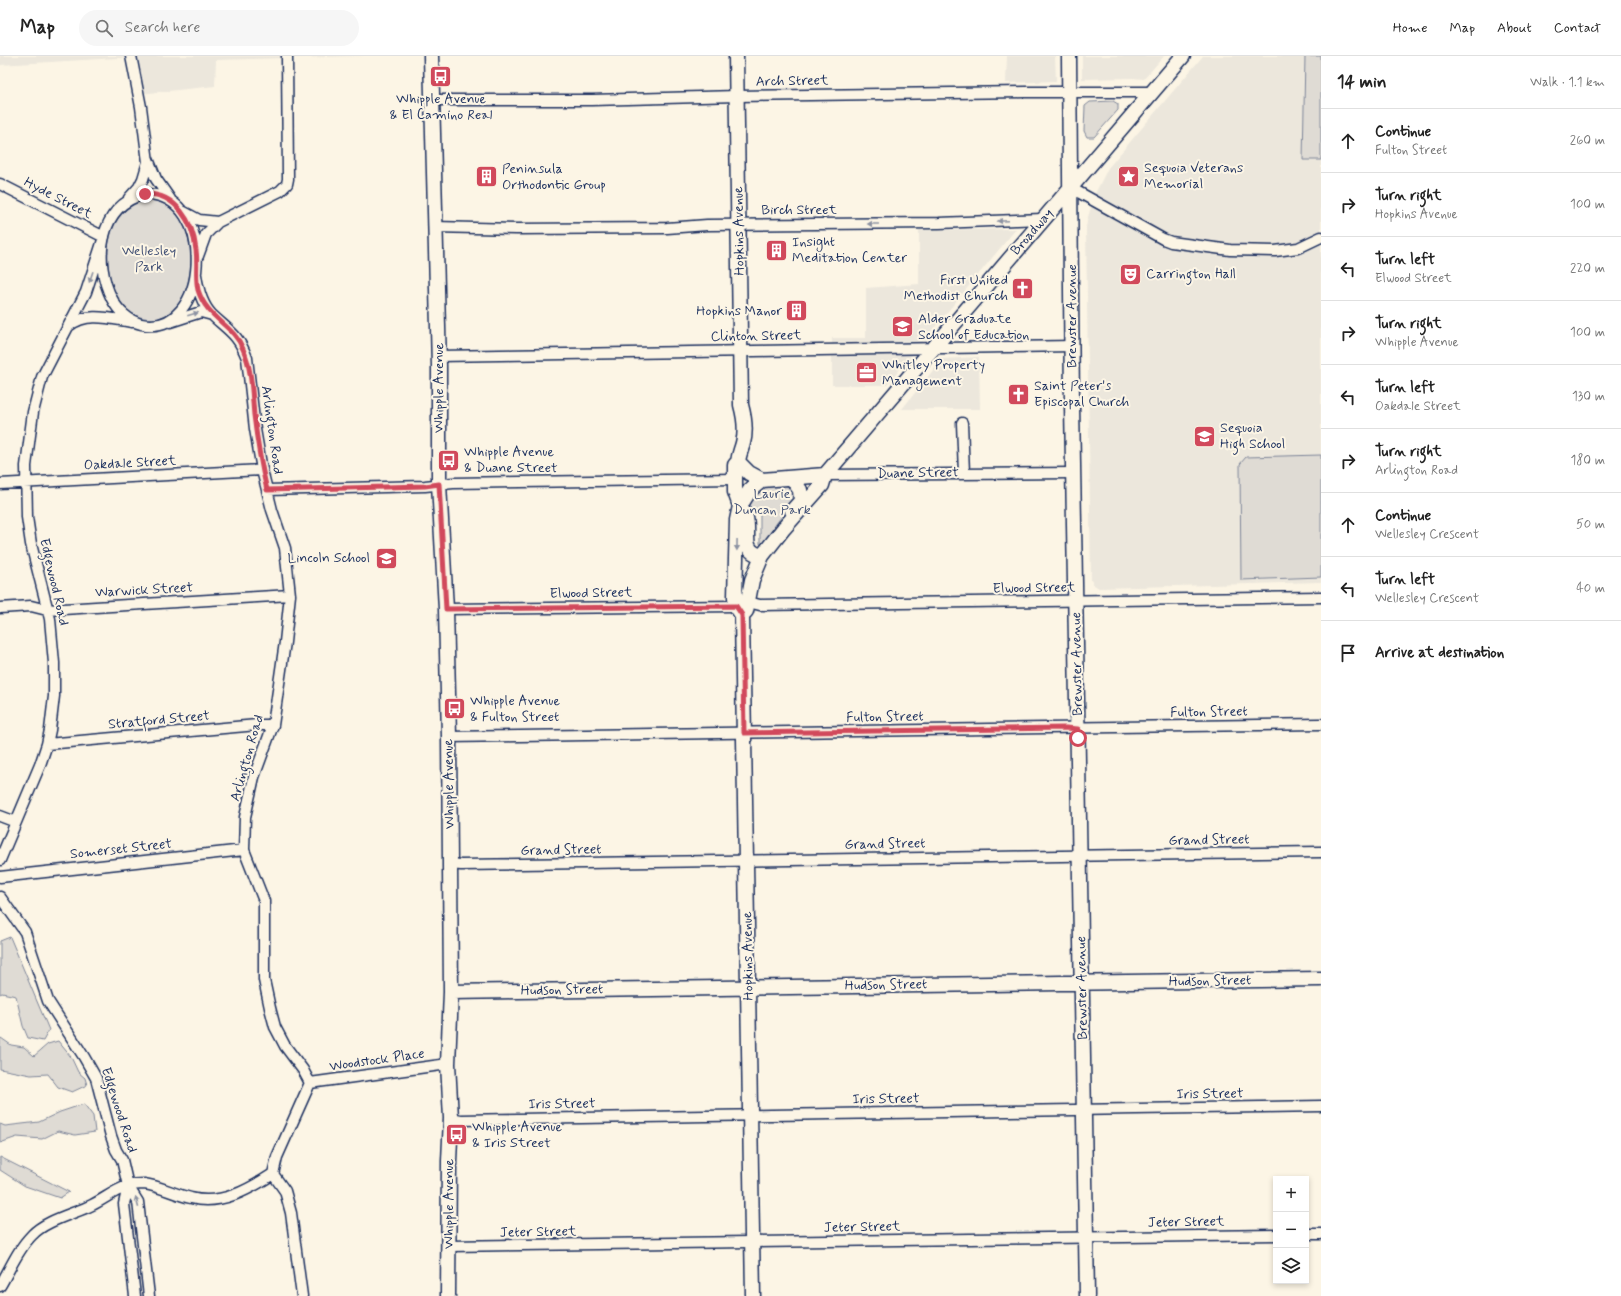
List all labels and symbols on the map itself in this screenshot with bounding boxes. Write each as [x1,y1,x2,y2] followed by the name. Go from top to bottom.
[428,64,454,90] bus stop icon: Whipple Avenue & El Camino Real
[756,71,829,91] street label: Arch Street
[390,90,493,124] place label: Whipple Avenue & El Camino Real
[1144,159,1243,193] place label: Sequoia Veterans Memorial
[502,160,606,194] place label: Peninsula Orthodontic Group
[1115,163,1141,189] place icon: Sequoia Veterans Memorial
[473,164,499,190] building icon: Peninsula Orthodontic Group
[21,173,96,223] street label: Hyde Street
[136,185,154,203] route end
[729,186,749,276] street label: Hopkins Avenue
[761,201,837,219] street label: Birch Street
[1007,205,1057,259] street label: Broadway
[996,218,1009,224] one-way arrow
[866,221,879,227] one-way arrow
[792,233,907,267] place label: Insight Meditation Center
[764,237,790,263] building icon: Insight Meditation Center
[122,242,176,276] park label: Wellesley Park
[1117,261,1143,287] theatre icon: Carrington Hall
[1063,264,1081,368] street label: Brewster Avenue
[1146,265,1236,285] place label: Carrington Hall
[904,271,1008,305] place label: First United Methodist Church
[88,272,94,284] one-way arrow
[1010,275,1036,301] church icon: First United Methodist Church
[784,298,810,324] building icon: Hopkins Manor
[696,302,782,320] place label: Hopkins Manor
[918,310,1029,344] place label: Alder Graduate School of Education
[188,311,200,317] one-way arrow
[890,314,916,340] school or university icon: Alder Graduate School of Education
[710,326,802,346] street label: Clinton Street
[430,343,448,433] street label: Whipple Avenue
[882,356,985,391] place label: Whitley Property Management
[853,360,879,386] office icon: Whitley Property Management
[1034,377,1130,411] place label: Saint Peter's Episcopal Church
[1005,381,1031,407] church icon: Saint Peter's Episcopal Church
[255,384,287,476] street label: Arlington Road
[1220,419,1285,455] place label: Sequoia High School
[1192,423,1218,449] school or university icon: Sequoia High School
[464,443,558,477] place label: Whipple Avenue & Duane Street
[436,447,462,473] bus stop icon: Whipple Avenue & Duane Street
[83,452,177,474] street label: Oakdale Street
[877,463,959,483] street label: Duane Street
[733,485,811,519] park label: Laurie Duncan Park
[33,537,73,628] street label: Edgewood Road
[734,539,740,552] one-way arrow
[373,545,399,571] school or university icon: Lincoln School
[288,549,370,567] place label: Lincoln School
[95,578,194,602] street label: Warwick Street
[993,578,1076,598] street label: Elwood Street
[550,583,633,603] street label: Elwood Street
[1067,612,1087,716] street label: Brewster Avenue
[470,692,560,726] place label: Whipple Avenue & Fulton Street
[442,696,468,722] bus stop icon: Whipple Avenue & Fulton Street
[1170,702,1248,722] street label: Fulton Street
[107,707,211,735] street label: Stratford Street
[846,707,924,727] street label: Fulton Street
[226,713,270,804] street label: Arlington Road
[1069,729,1087,747] route start
[439,738,459,829] street label: Whipple Avenue
[1168,830,1250,850] street label: Grand Street
[844,834,926,854] street label: Grand Street
[69,835,173,863] street label: Somerset Street
[520,840,602,860] street label: Grand Street
[738,911,758,1001] street label: Hopkins Avenue
[1072,936,1092,1040] street label: Brewster Avenue
[1169,971,1251,991] street label: Hudson Street
[845,975,927,995] street label: Hudson Street
[521,980,603,1000] street label: Hudson Street
[328,1044,426,1076] street label: Woodstock Place
[95,1065,141,1156] street label: Edgewood Road
[1176,1084,1244,1104] street label: Iris Street
[852,1089,920,1109] street label: Iris Street
[528,1094,596,1114] street label: Iris Street
[472,1118,562,1152] place label: Whipple Avenue & Iris Street
[443,1122,469,1148] bus stop icon: Whipple Avenue & Iris Street
[440,1159,458,1249] street label: Whipple Avenue
[133,1196,139,1208] one-way arrow
[1147,1212,1225,1232] street label: Jeter Street
[823,1217,901,1237] street label: Jeter Street
[499,1222,577,1242] street label: Jeter Street

